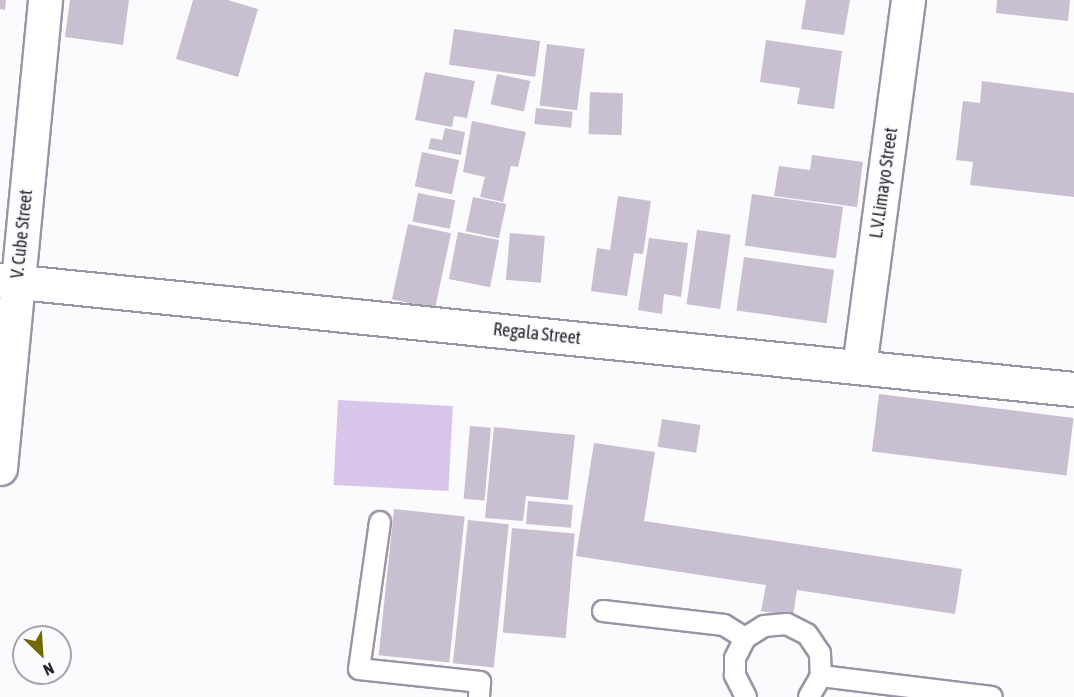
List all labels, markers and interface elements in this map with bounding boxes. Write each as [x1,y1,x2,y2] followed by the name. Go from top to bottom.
[866,126,902,240] street label: L.V.Limayo Street
[7,189,37,279] street label: V. Cube Street
[492,319,582,349] street label: Regala Street
[12,625,72,685] north arrow
[41,659,57,680] text: N

